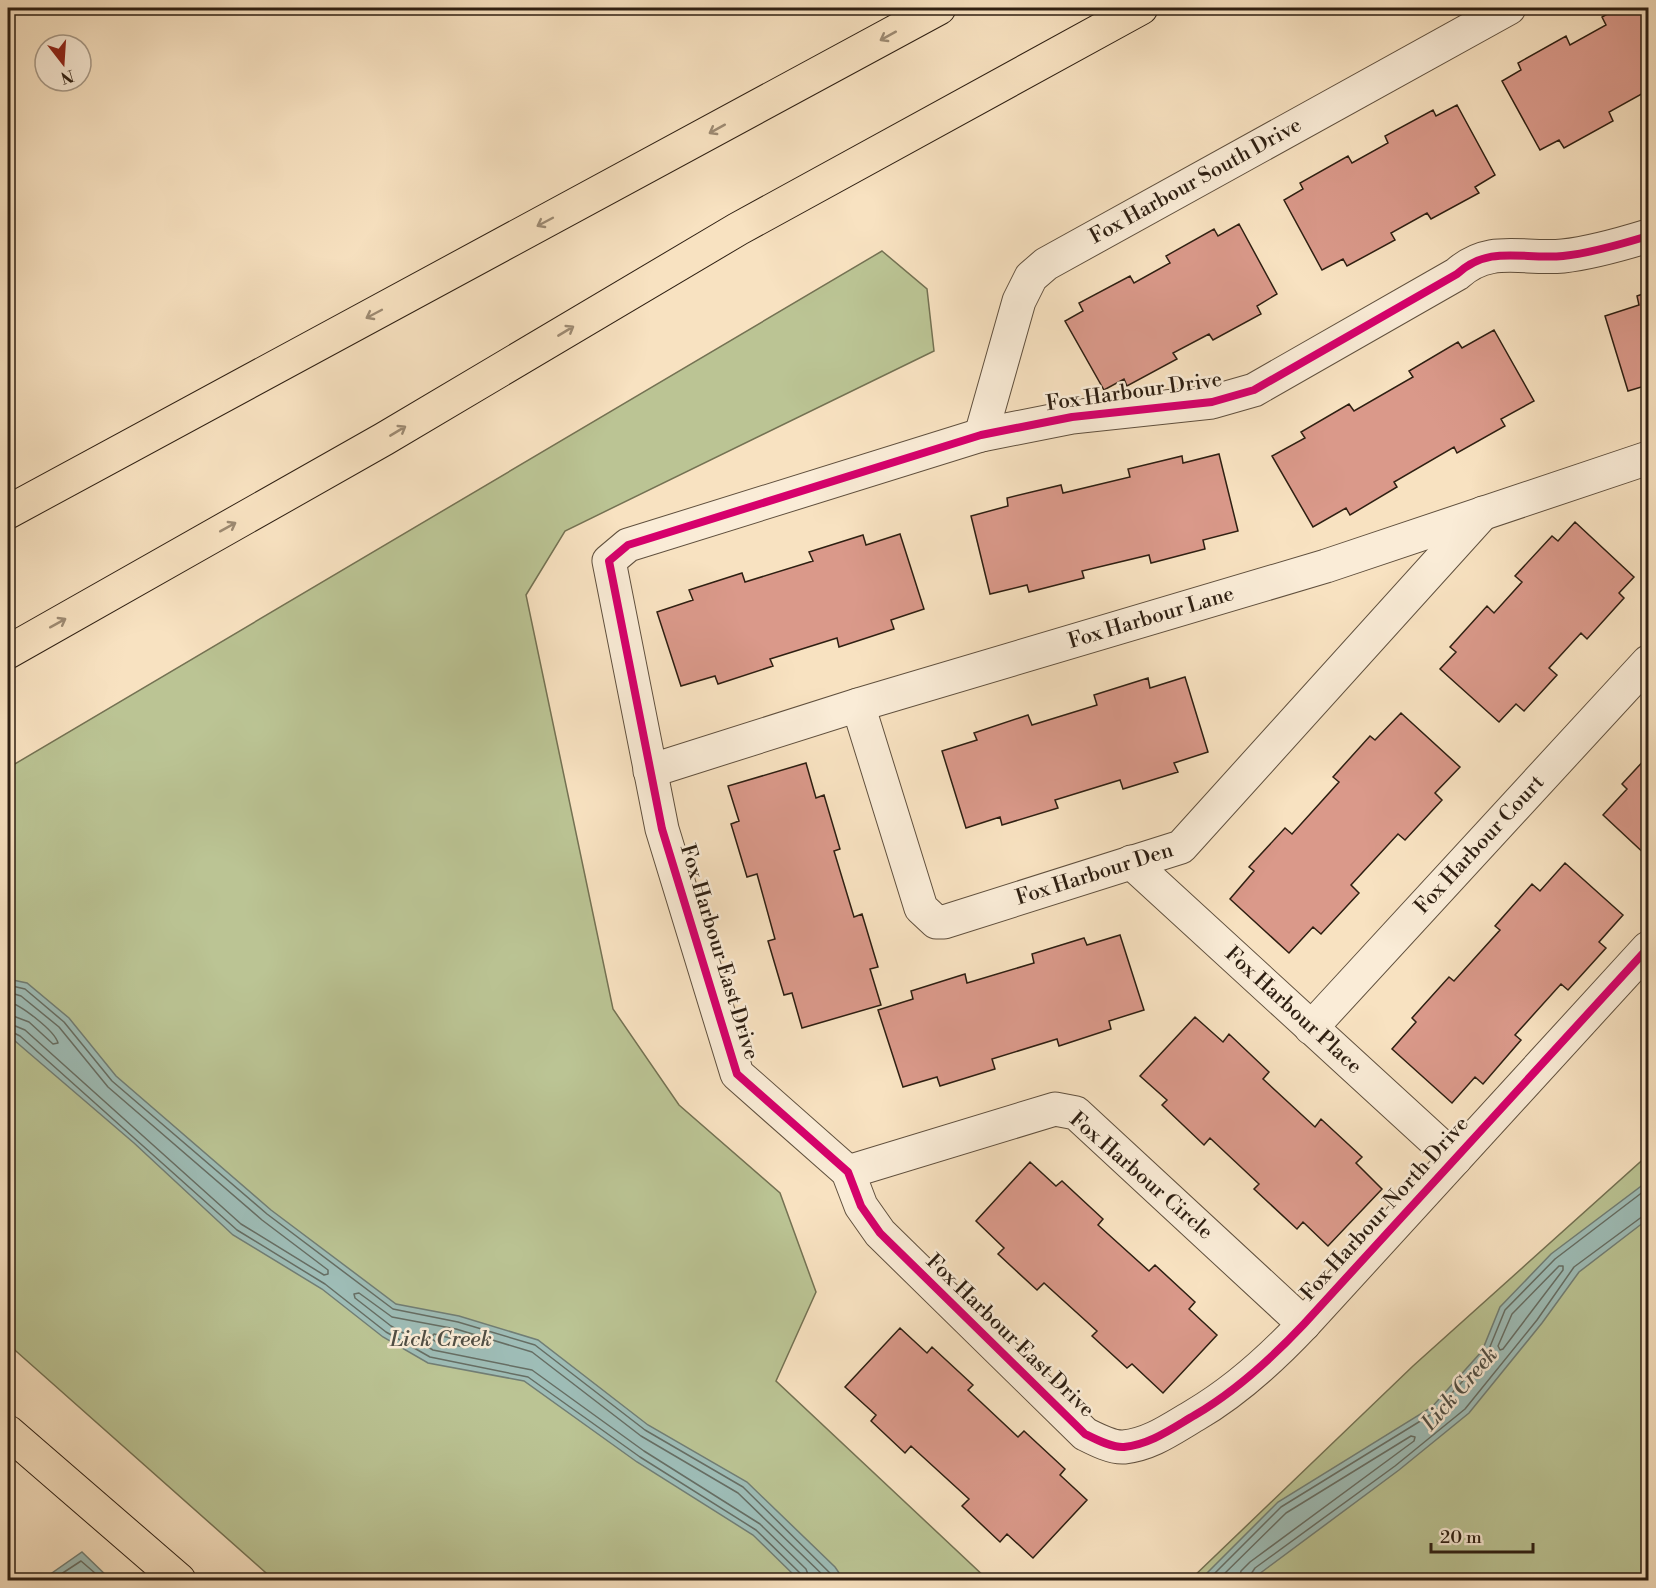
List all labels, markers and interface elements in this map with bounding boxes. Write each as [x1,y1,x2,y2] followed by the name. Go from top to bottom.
[880,30,897,42] one-way arrow
[33,33,93,93] north arrow
[58,65,76,88] text: N
[1085,112,1306,250] street label: Fox Harbour South Drive
[709,123,726,135] one-way arrow
[537,216,554,228] one-way arrow
[365,309,383,321] one-way arrow
[557,325,574,337] one-way arrow
[1044,367,1224,417] street label: Fox Harbour Drive
[389,424,406,436] one-way arrow
[219,521,236,533] one-way arrow
[1065,581,1237,655] street label: Fox Harbour Lane
[49,617,67,628] one-way arrow
[1409,770,1550,920] street label: Fox Harbour Court
[1013,837,1177,911] street label: Fox Harbour Den
[674,841,764,1063] street label: Fox Harbour East Drive
[1219,941,1367,1080] street label: Fox Harbour Place
[1064,1107,1218,1245] street label: Fox Harbour Circle
[1295,1112,1475,1306] street label: Fox Harbour North Drive
[920,1249,1100,1423] street label: Fox Harbour East Drive
[389,1326,492,1353] water label: Lick Creek
[1416,1342,1504,1437] water label: Lick Creek
[1431,1516,1533,1554] scale bar
[1440,1526,1482,1549] text: 20 m

